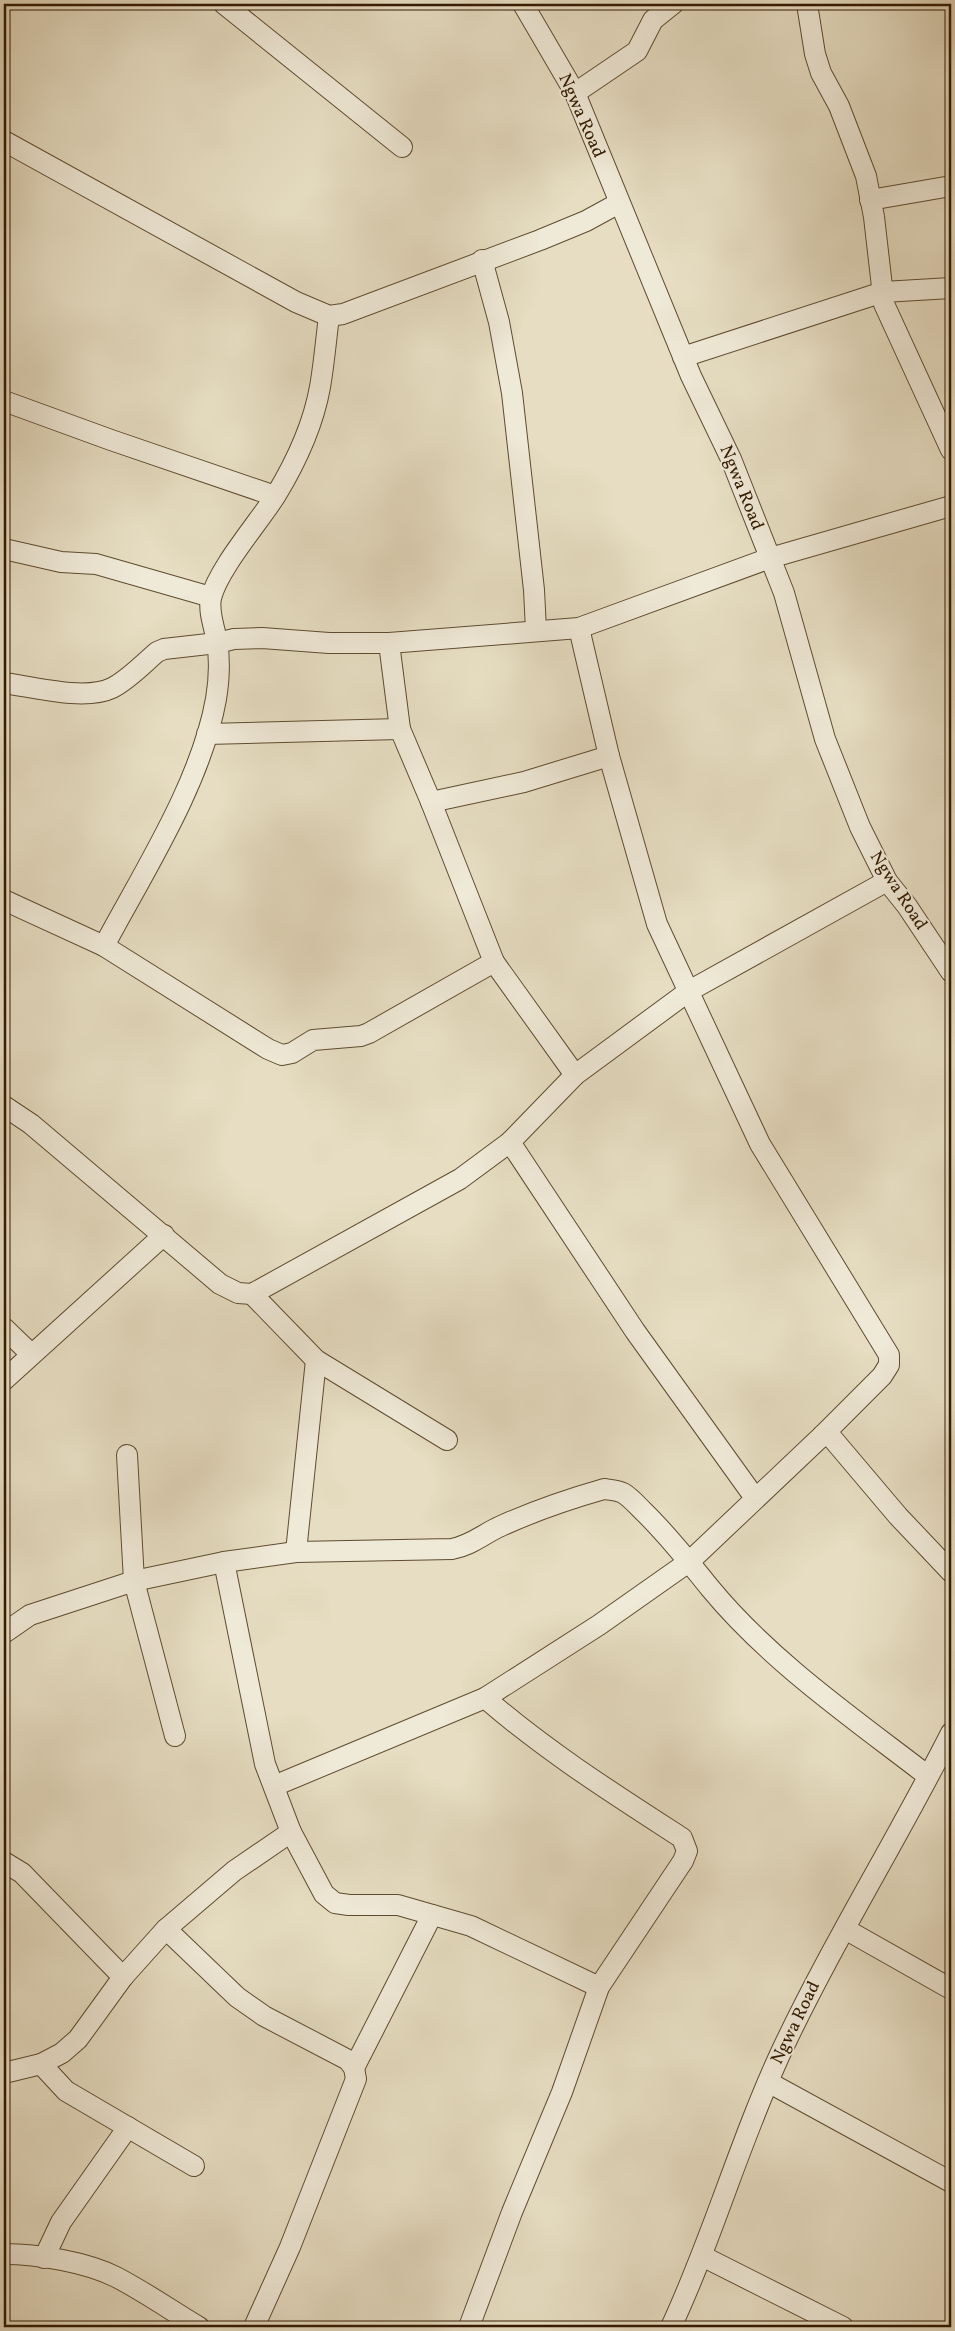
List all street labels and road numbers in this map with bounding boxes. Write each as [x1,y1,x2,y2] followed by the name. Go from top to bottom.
[551,70,611,162] street label: Ngwa Road
[713,442,769,534] street label: Ngwa Road
[863,847,933,935] street label: Ngwa Road
[765,1977,827,2069] street label: Ngwa Road

